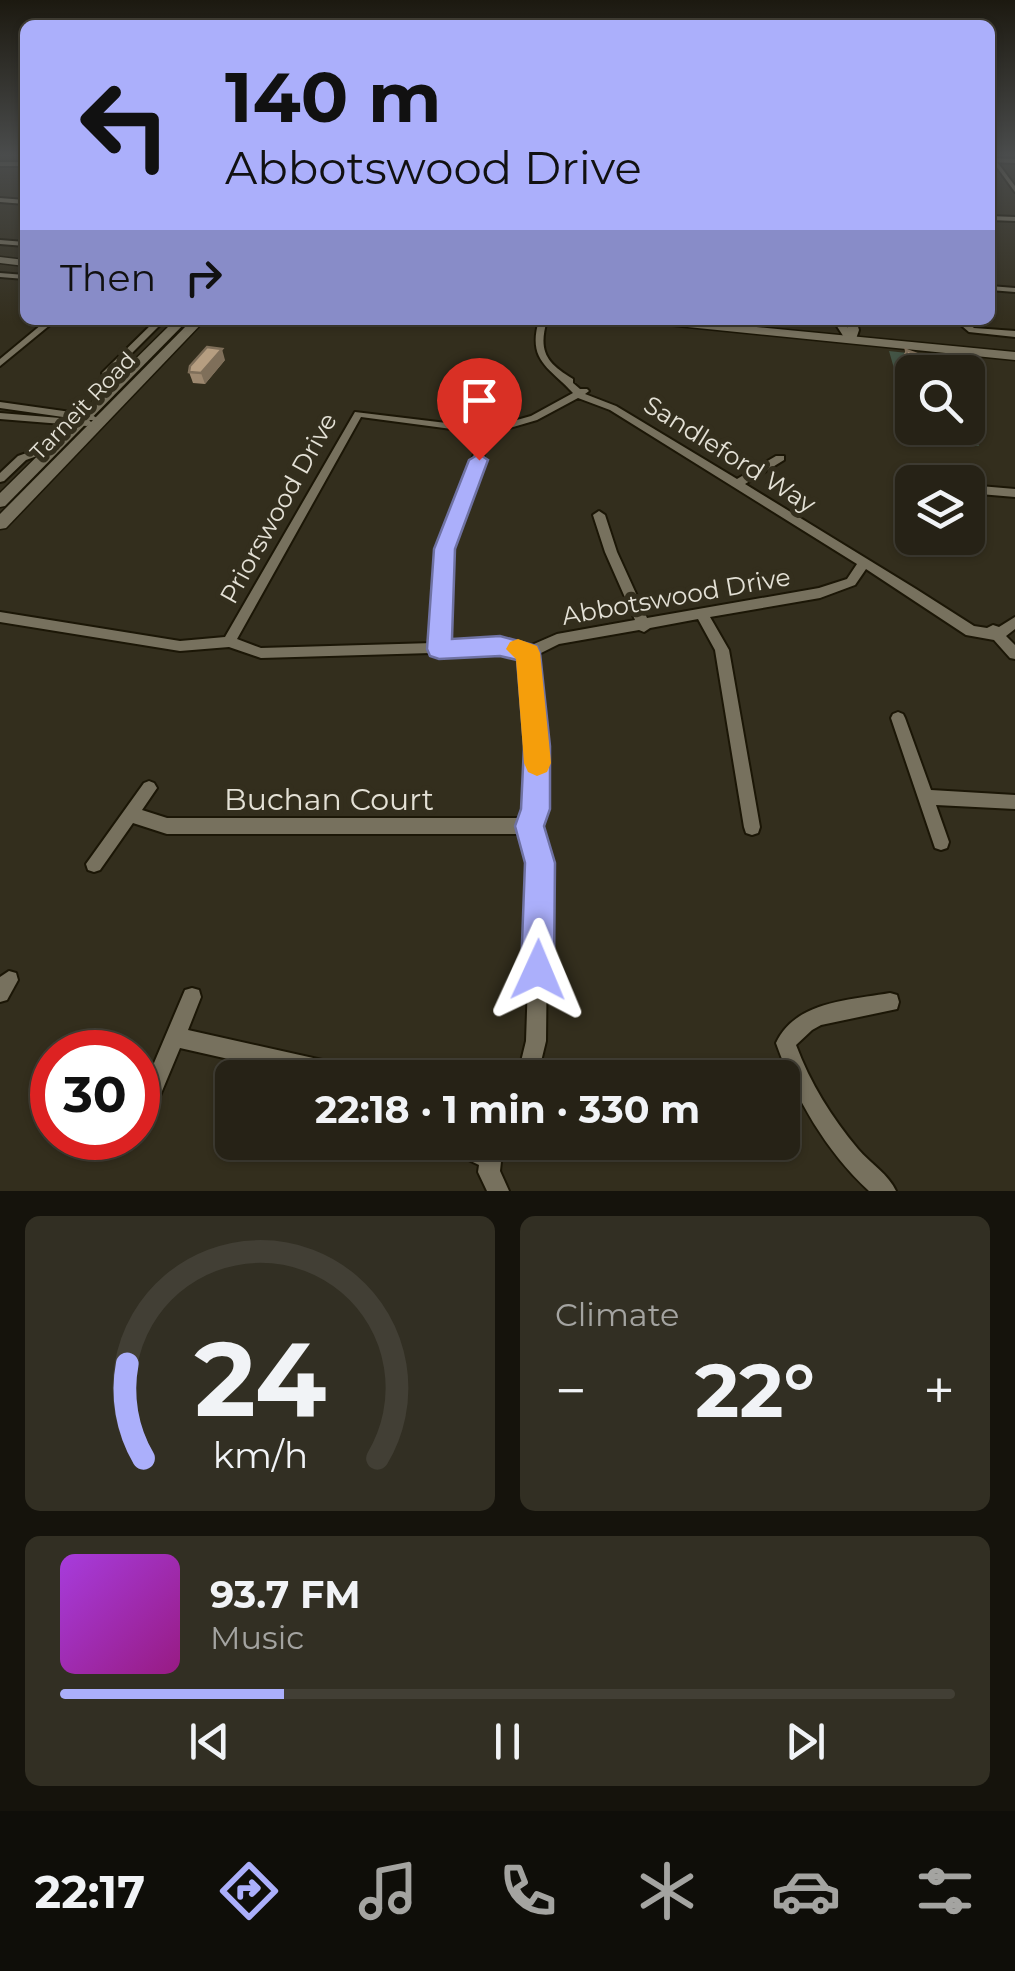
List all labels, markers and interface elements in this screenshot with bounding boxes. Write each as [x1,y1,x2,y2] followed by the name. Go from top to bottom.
[225,54,441,140] text: 140 m
[60,60,190,190] icon: left
[225,140,642,195] text: Abbotswood Drive
[176,250,231,305] icon: right
[60,254,156,301] text: Then
[25,346,141,466] street label: Tarneit Road
[895,355,985,555] map controls
[895,355,985,445] button: search
[437,358,522,461] pin
[452,373,507,428] icon: arrive
[638,389,822,519] street label: Sandleford Way
[213,407,343,609] street label: Priorswood Drive
[895,465,985,555] button: layers
[559,561,793,631] street label: Abbotswood Drive
[224,781,434,818] street label: Buchan Court
[486,918,590,1022] position arrow
[30,1030,160,1160] speed limit sign: 30
[315,1086,700,1133] text: 22:18 · 1 min · 330 m
[555,1295,679,1334] text: Climate
[194,1315,326,1442] text: 24
[695,1344,815,1436] text: 22°
[555,1357,587,1424] text: −
[923,1357,955,1424] text: +
[212,1433,308,1477] text: km/h
[210,1571,361,1618] text: 93.7 FM
[210,1618,304,1657] text: Music
[182,1714,237,1769] icon: previous
[480,1714,535,1769] icon: pause
[778,1714,833,1769] icon: next
[214,1856,284,1926] icon: directions
[353,1856,423,1926] icon: music
[493,1856,563,1926] icon: phone
[632,1856,702,1926] icon: climate
[771,1856,841,1926] icon: car
[910,1856,980,1926] icon: filters
[35,1864,145,1919] text: 22:17

